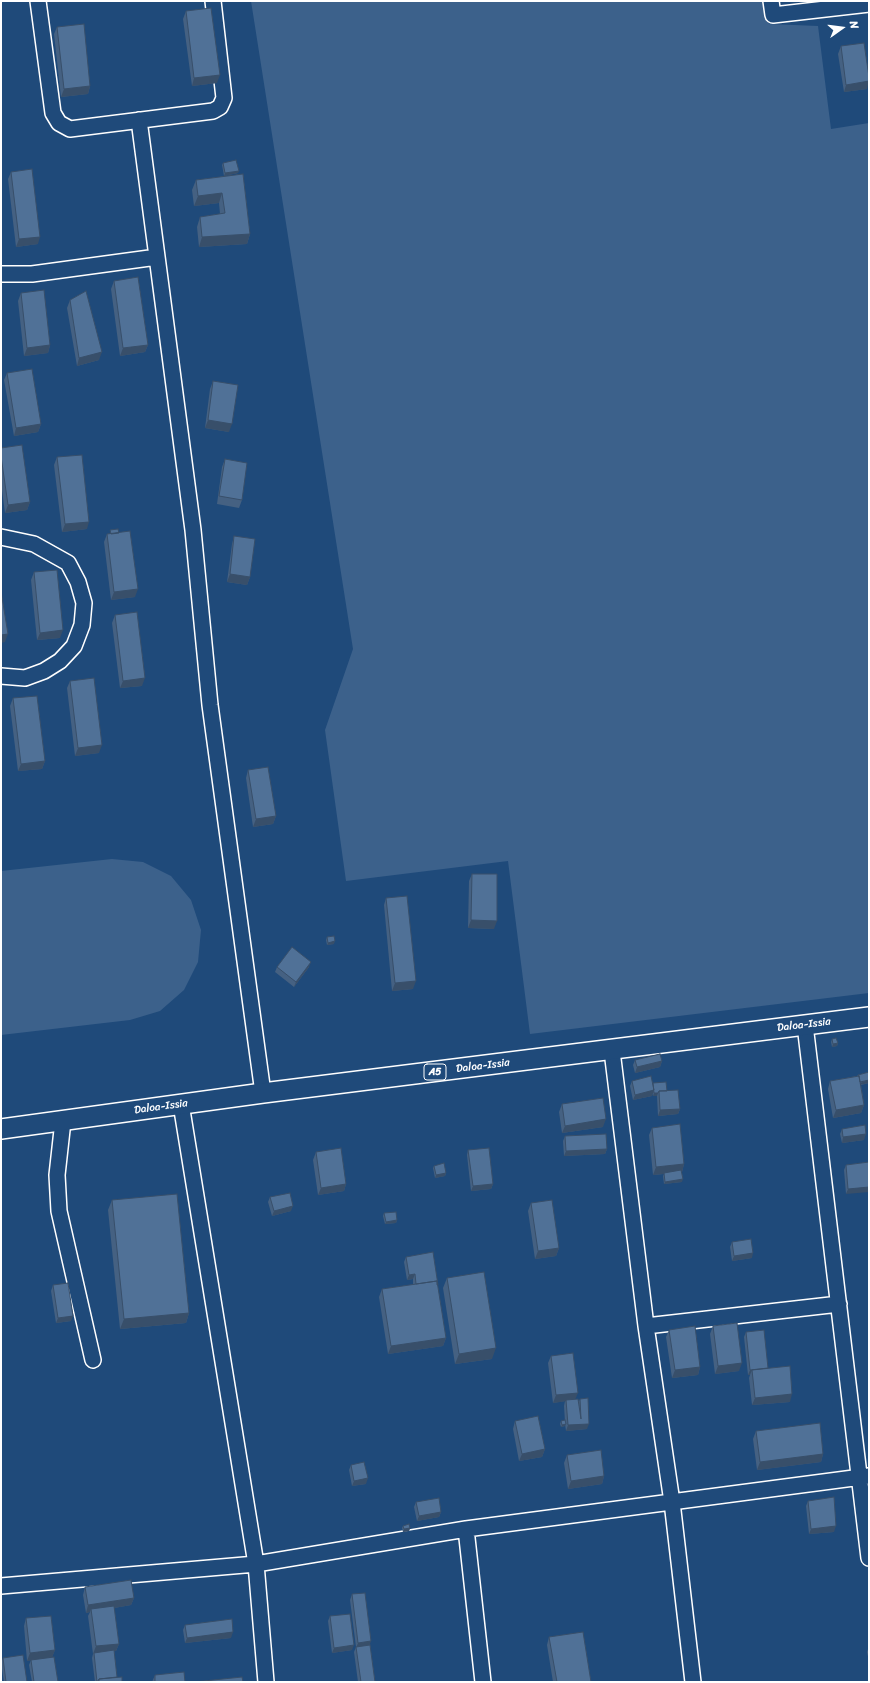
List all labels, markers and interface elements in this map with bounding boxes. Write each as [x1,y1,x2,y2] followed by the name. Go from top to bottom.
[822,8,862,48] north arrow
[844,19,864,31] text: N
[776,1015,832,1035] street label: Daloa-Issia
[455,1056,511,1076] street label: Daloa-Issia
[424,1064,446,1080] road number: A5
[133,1097,189,1117] street label: Daloa-Issia

